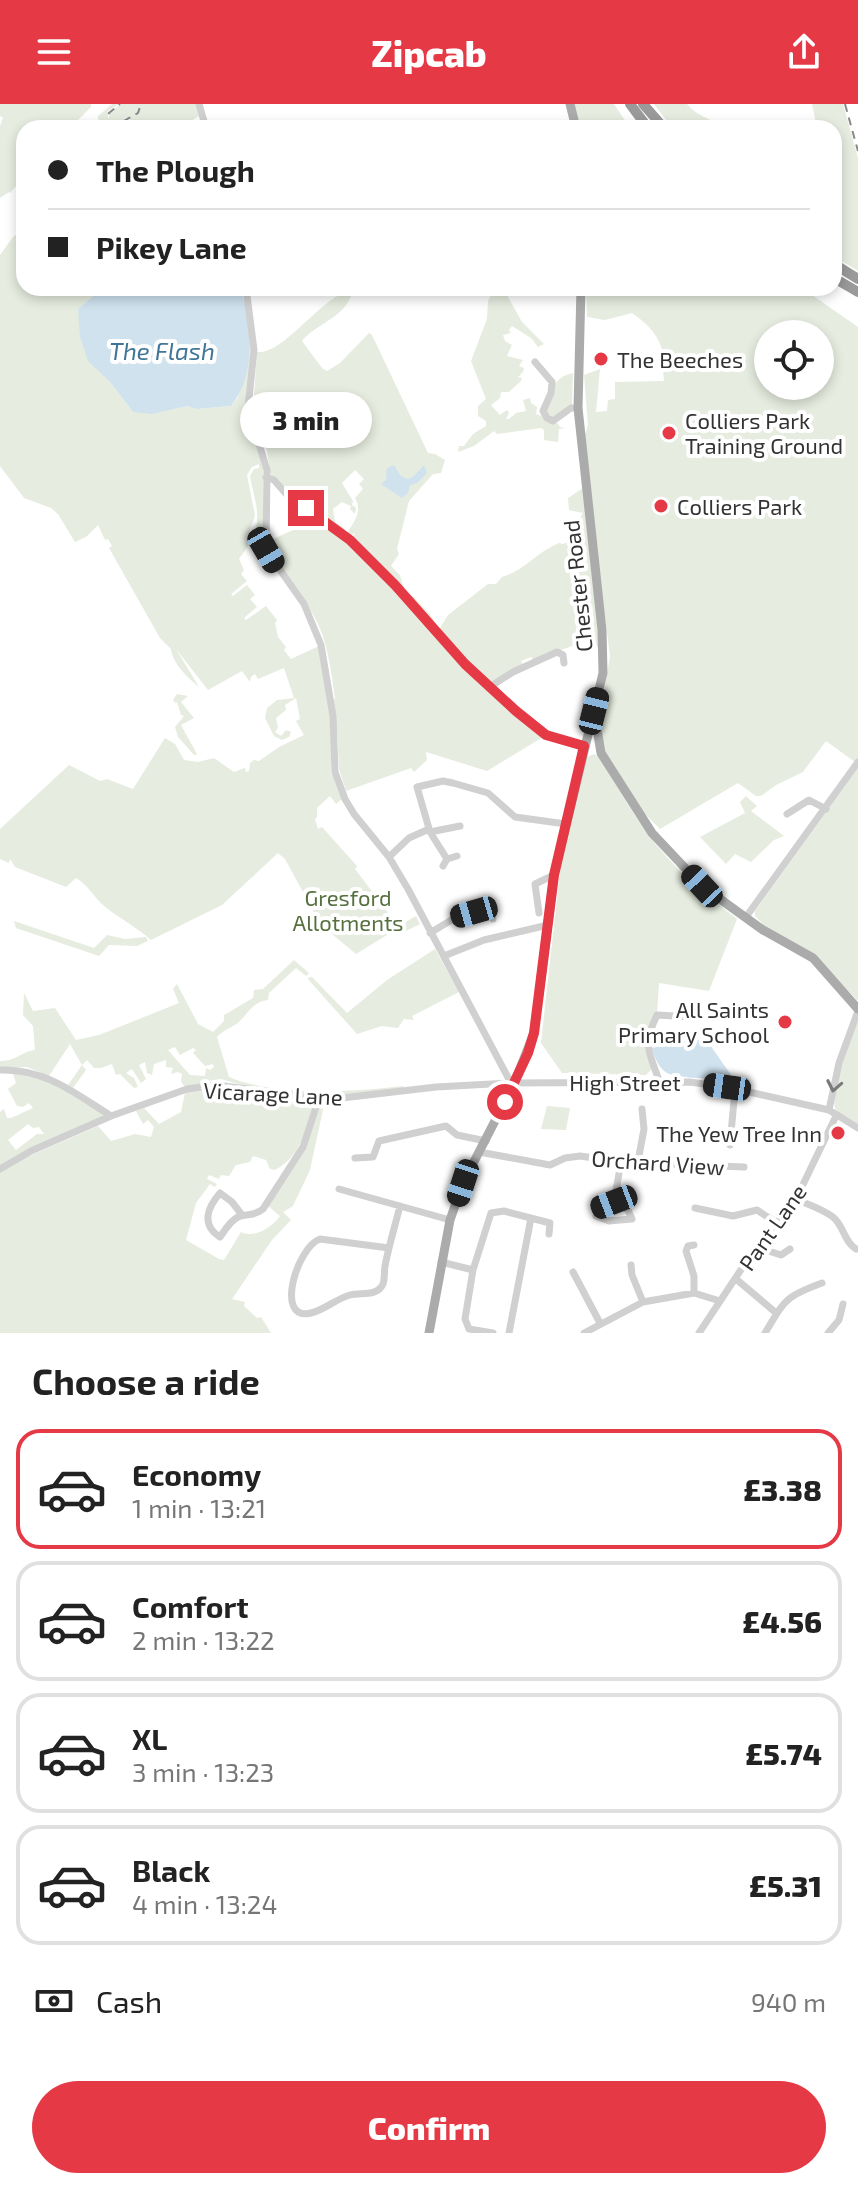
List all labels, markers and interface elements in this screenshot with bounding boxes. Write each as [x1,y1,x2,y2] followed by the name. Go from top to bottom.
[32,30,76,74] icon: menu
[782,30,826,74] icon: share
[371,31,487,74] text: Zipcab
[96,152,255,188] text: The Plough
[96,229,247,265] text: Pikey Lane
[754,320,834,400] map controls
[754,320,834,400] button: locate
[109,336,215,365] water label: The Flash
[617,346,743,372] place label: The Beeches
[592,350,610,368] marker: The Beeches
[240,392,372,448] callout: 3 min
[273,404,339,435] text: 3 min
[685,407,843,458] place label: Colliers Park Training Ground
[660,424,678,442] marker: Colliers Park Training Ground
[288,490,324,526] route end
[677,493,802,519] place label: Colliers Park
[652,497,670,515] marker: Colliers Park
[557,519,597,653] street label: Chester Road
[244,523,288,577] car
[577,685,611,737] car
[677,860,727,912] car
[292,884,404,935] park label: Gresford Allotments
[448,894,500,930] car
[618,996,769,1047] place label: All Saints Primary School
[776,1013,794,1031] marker: All Saints Primary School
[569,1069,681,1095] street label: High Street
[702,1072,752,1102] car
[203,1076,343,1110] street label: Vicarage Lane
[826,1080,843,1093] one-way arrow
[487,1084,523,1120] route start
[656,1120,822,1146] place label: The Yew Tree Inn
[829,1124,847,1142] marker: The Yew Tree Inn
[591,1144,725,1180] street label: Orchard View
[444,1156,482,1210] car
[733,1179,811,1275] street label: Pant Lane
[587,1182,641,1222] car
[32,1359,260,1402] text: Choose a ride
[36,1453,108,1525] icon: car
[132,1456,261,1492] text: Economy
[743,1471,822,1507] text: £3.38
[132,1492,266,1523] text: 1 min · 13:21
[36,1585,108,1657] icon: car
[132,1588,249,1624] text: Comfort
[742,1603,822,1639] text: £4.56
[132,1624,275,1655] text: 2 min · 13:22
[36,1717,108,1789] icon: car
[132,1720,167,1756] text: XL
[745,1735,822,1771] text: £5.74
[132,1756,274,1787] text: 3 min · 13:23
[36,1849,108,1921] icon: car
[132,1852,210,1888] text: Black
[749,1867,822,1903] text: £5.31
[132,1888,277,1919] text: 4 min · 13:24
[32,1979,76,2023] icon: cash
[96,1983,162,2019] text: Cash
[751,1986,826,2017] text: 940 m
[32,2081,826,2173] button: Confirm

